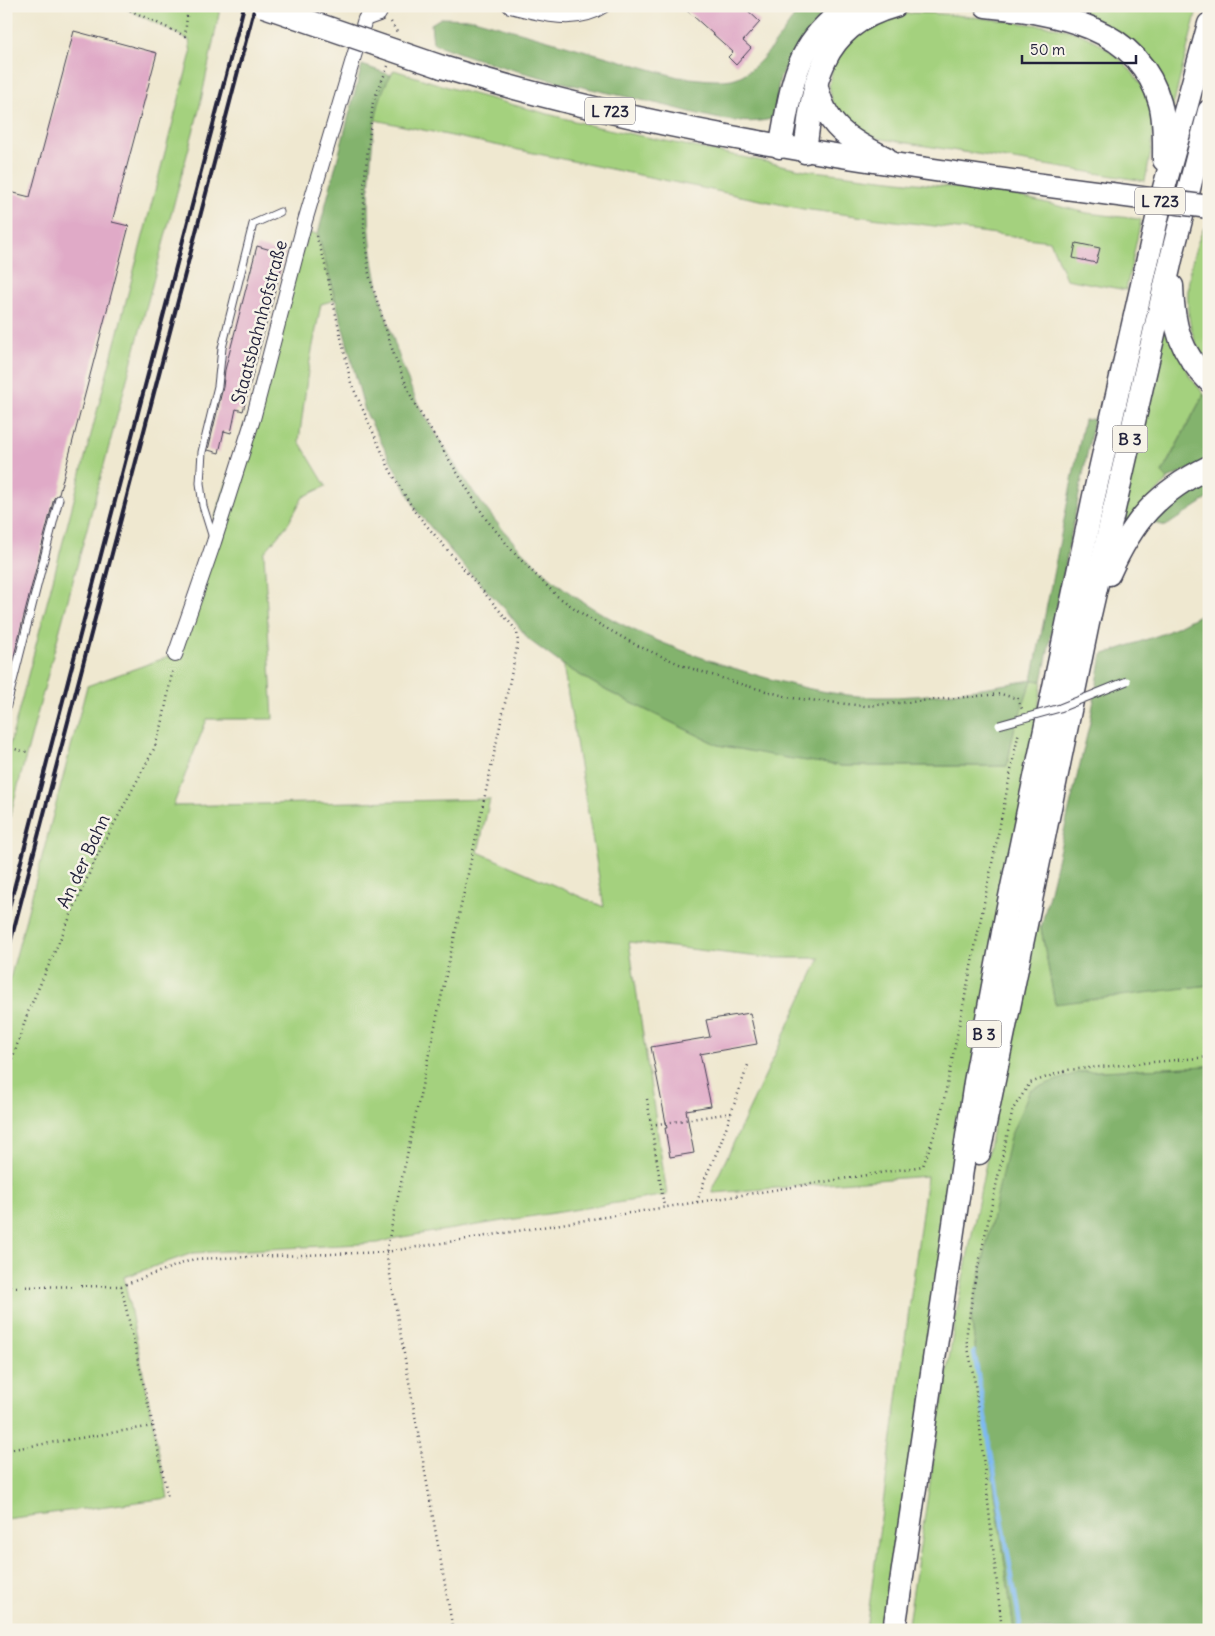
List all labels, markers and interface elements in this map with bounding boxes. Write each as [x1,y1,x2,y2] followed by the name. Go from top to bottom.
[1022,32,1136,64] scale bar
[1030,40,1065,59] text: 50 m
[585,98,635,124] road number: L 723
[1135,188,1185,215] road number: L 723
[226,237,292,407] street label: Staatsbahnhofstraße
[1112,426,1148,452] road number: B 3
[51,810,115,912] street label: An der Bahn
[966,1021,1002,1048] road number: B 3

